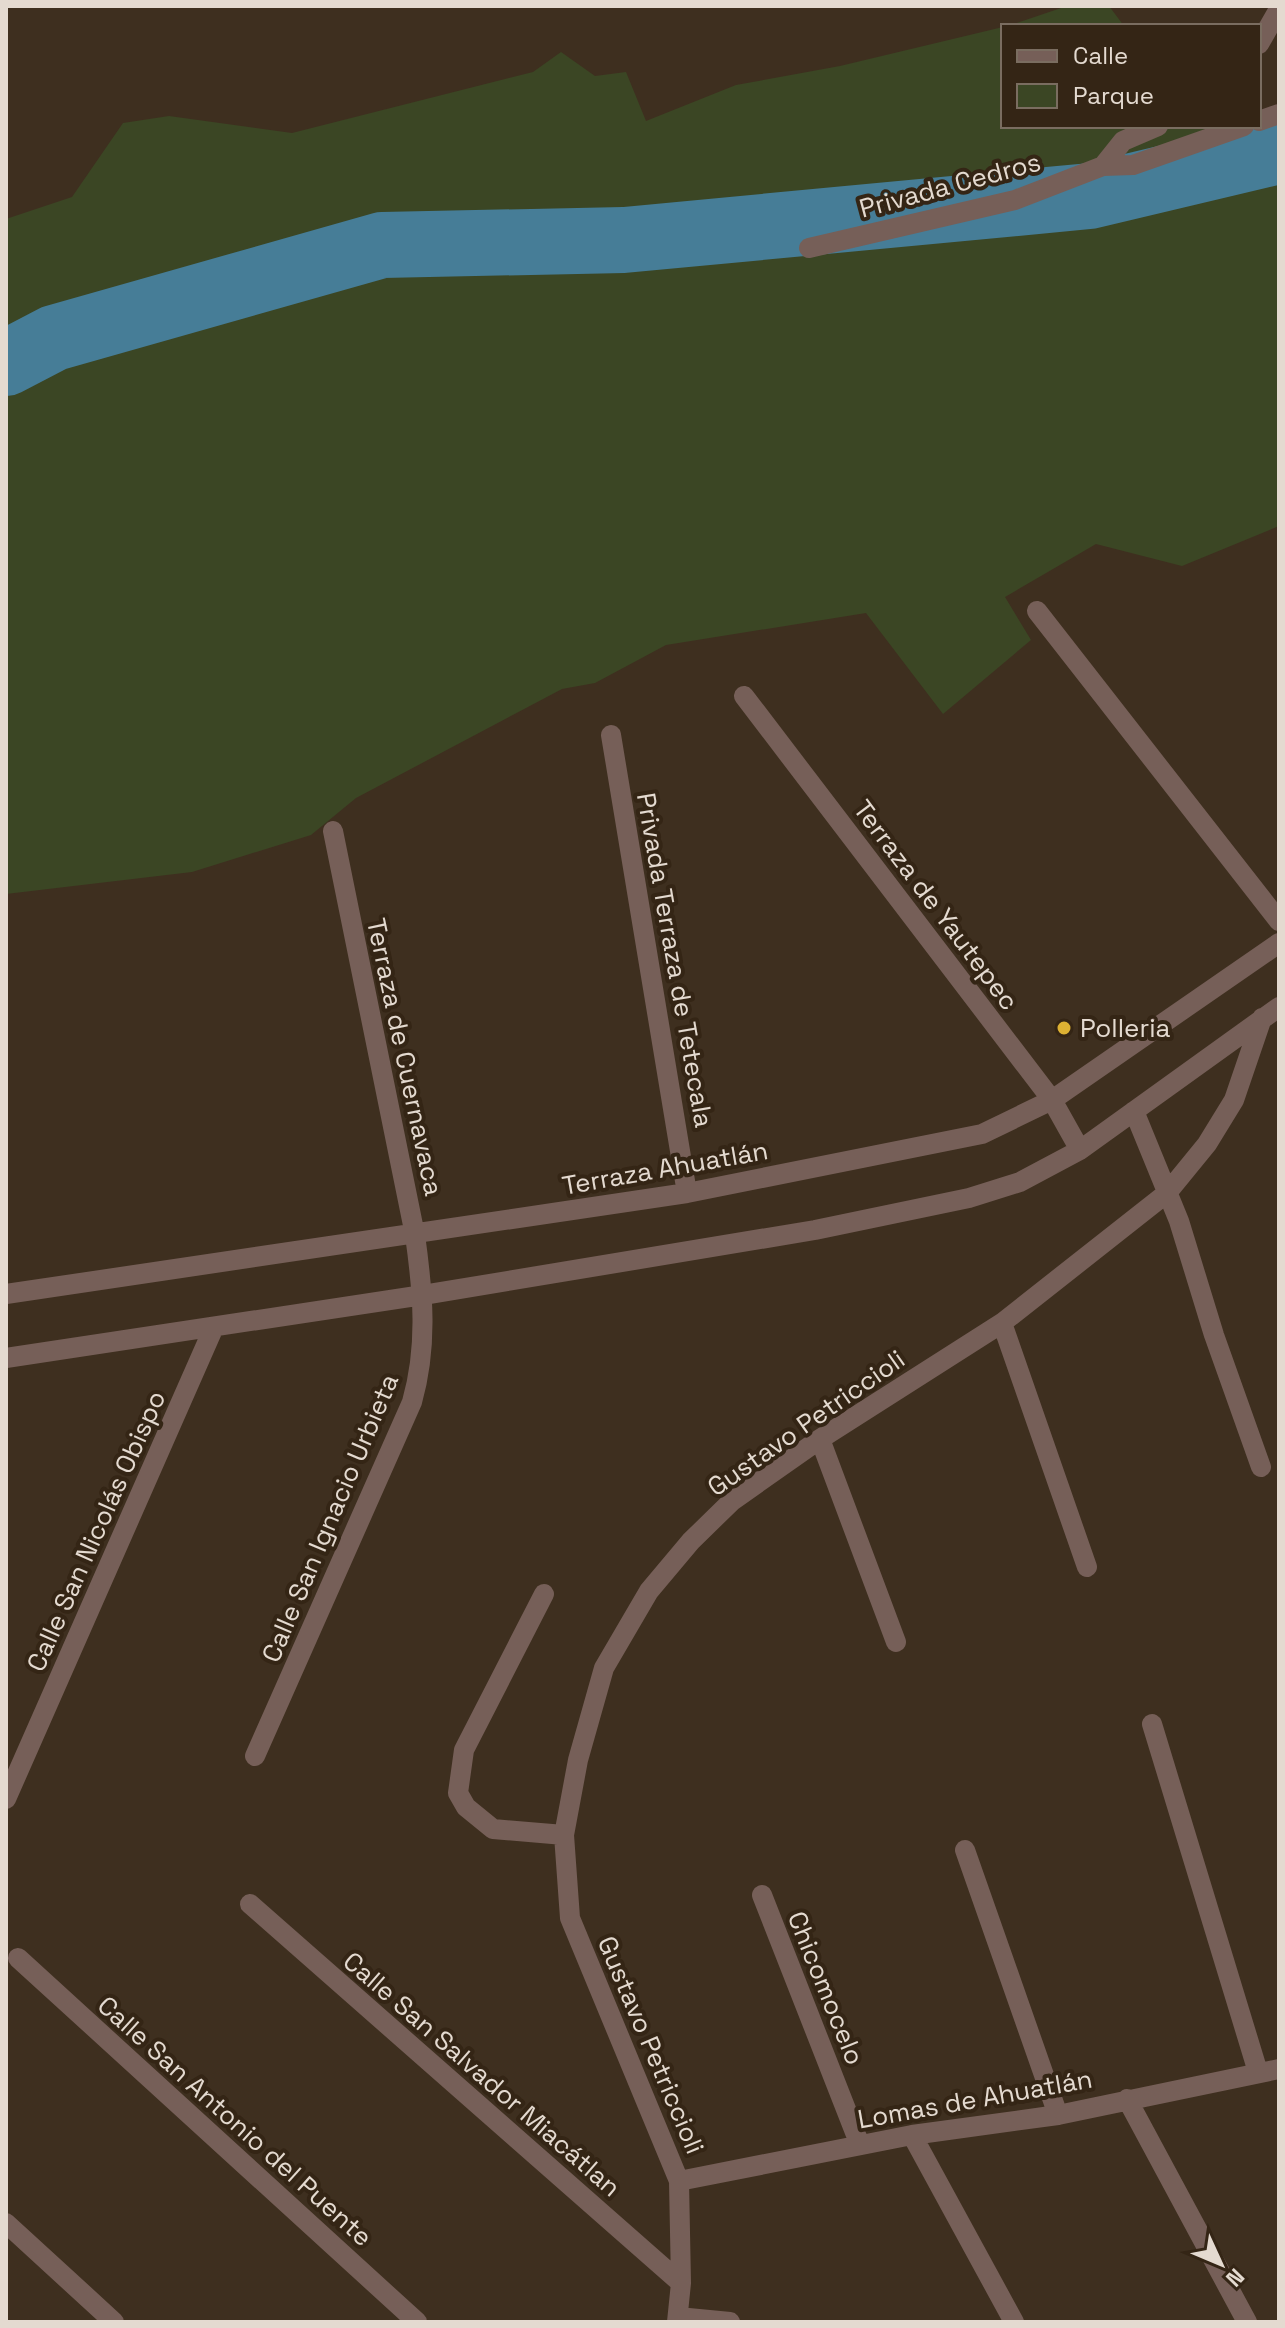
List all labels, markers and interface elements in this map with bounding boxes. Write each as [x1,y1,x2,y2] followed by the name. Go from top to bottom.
[1001,24,1261,128] legend
[1073,40,1128,71] text: Calle
[1073,80,1154,111] text: Parque
[856,144,1044,226] street label: Privada Cedros
[629,790,721,1130] street label: Privada Terraza de Tetecala
[846,793,1026,1017] street label: Terraza de Yautepec
[359,915,451,1199] street label: Terraza de Cuernavaca
[1080,1011,1171,1045] place label: Polleria
[1055,1019,1073,1037] marker: Polleria
[559,1133,771,1203] street label: Terraza Ahuatlán
[701,1342,911,1504] street label: Gustavo Petriccioli
[254,1369,406,1667] street label: Calle San Ignacio Urbieta
[19,1385,173,1677] street label: Calle San Nicolás Obispo
[780,1906,872,2070] street label: Chicomocelo
[590,1931,712,2159] street label: Gustavo Petriccioli
[336,1944,628,2204] street label: Calle San Salvador Miacátlan
[90,1988,380,2254] street label: Calle San Antonio del Puente
[855,2062,1095,2136] street label: Lomas de Ahuatlán
[1181,2224,1261,2304] north arrow
[1220,2263,1251,2293] text: N

